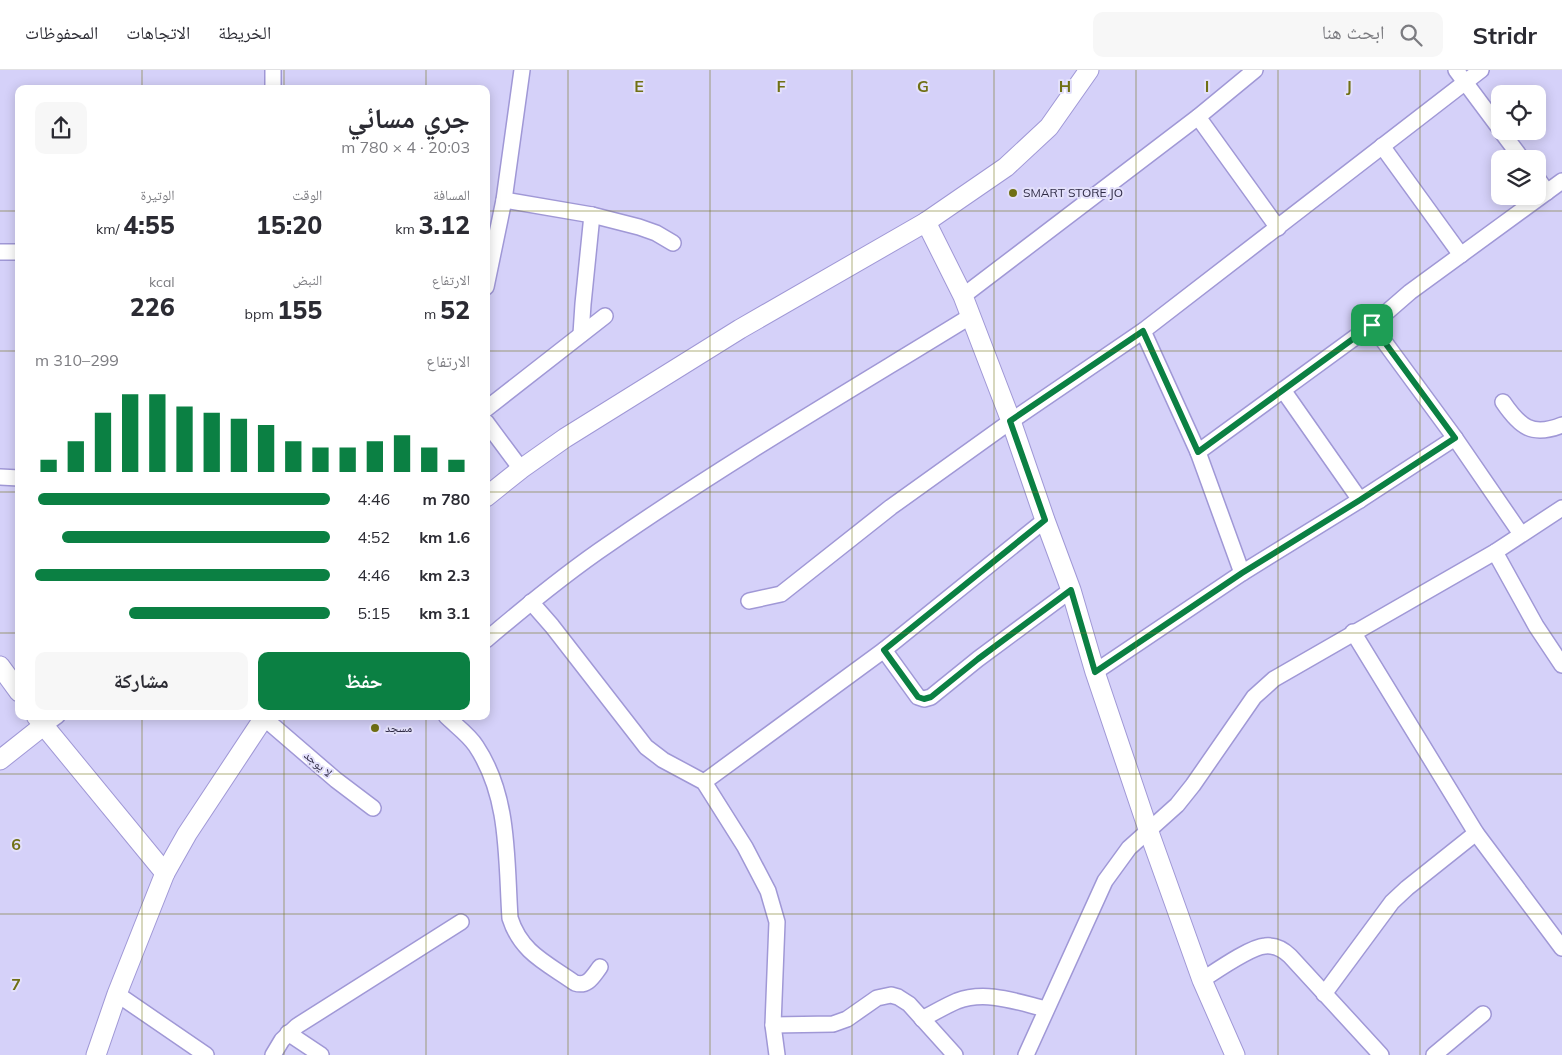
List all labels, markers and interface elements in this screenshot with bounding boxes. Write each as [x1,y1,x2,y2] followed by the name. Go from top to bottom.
[1093,12,1443,57] search box
[1322,20,1385,44] text: ابحث هنا
[1473,20,1537,50] text: Stridr
[25,21,98,44] text: المحفوظات
[126,21,190,44] text: الاتجاهات
[218,21,271,44] text: الخريطة
[1397,21,1425,49] icon: search
[634,76,644,96] text: E
[776,76,786,96] text: F
[917,76,929,96] text: G
[1059,76,1071,96] text: H
[1205,76,1209,96] text: I
[1346,76,1352,96] text: J
[1491,85,1546,205] map controls
[1491,85,1546,140] button: locate
[347,100,470,135] text: جري مسائي
[35,102,87,154] button: share
[341,137,470,157] text: 20:03 · 4 × 780 m
[1491,150,1546,205] button: layers
[1023,185,1123,200] place label: SMART STORE JO
[141,186,175,204] text: الوتيرة
[292,186,322,204] text: الوقت
[433,186,470,204] text: المسافة
[1007,187,1019,199] marker: SMART STORE JO
[123,209,175,240] text: 4:55
[256,209,322,240] text: 15:20
[418,209,470,240] text: 3.12
[96,220,123,238] text: /km
[395,220,418,238] text: km
[292,271,322,289] text: النبض
[432,271,470,289] text: الارتفاع
[149,273,175,291] text: kcal
[130,291,175,322] text: 226
[277,294,322,325] text: 155
[440,294,470,325] text: 52
[1351,304,1393,346] pin
[245,305,277,323] text: bpm
[424,305,440,323] text: m
[1358,311,1386,339] icon: arrive
[35,350,119,370] text: 299–310 m
[426,351,470,371] text: الارتفاع
[358,489,390,509] text: 4:46
[422,489,470,509] text: 780 m
[358,527,390,547] text: 4:52
[419,527,470,547] text: 1.6 km
[358,565,390,585] text: 4:46
[419,565,470,585] text: 2.3 km
[358,603,390,623] text: 5:15
[419,603,470,623] text: 3.1 km
[35,652,248,710] button: مشاركة
[258,652,470,710] button: حفظ
[385,720,412,735] place label: مسجد
[369,722,381,734] marker: مسجد
[301,747,335,780] street label: لا يوجد
[11,834,21,854] text: 6
[11,974,21,994] text: 7

